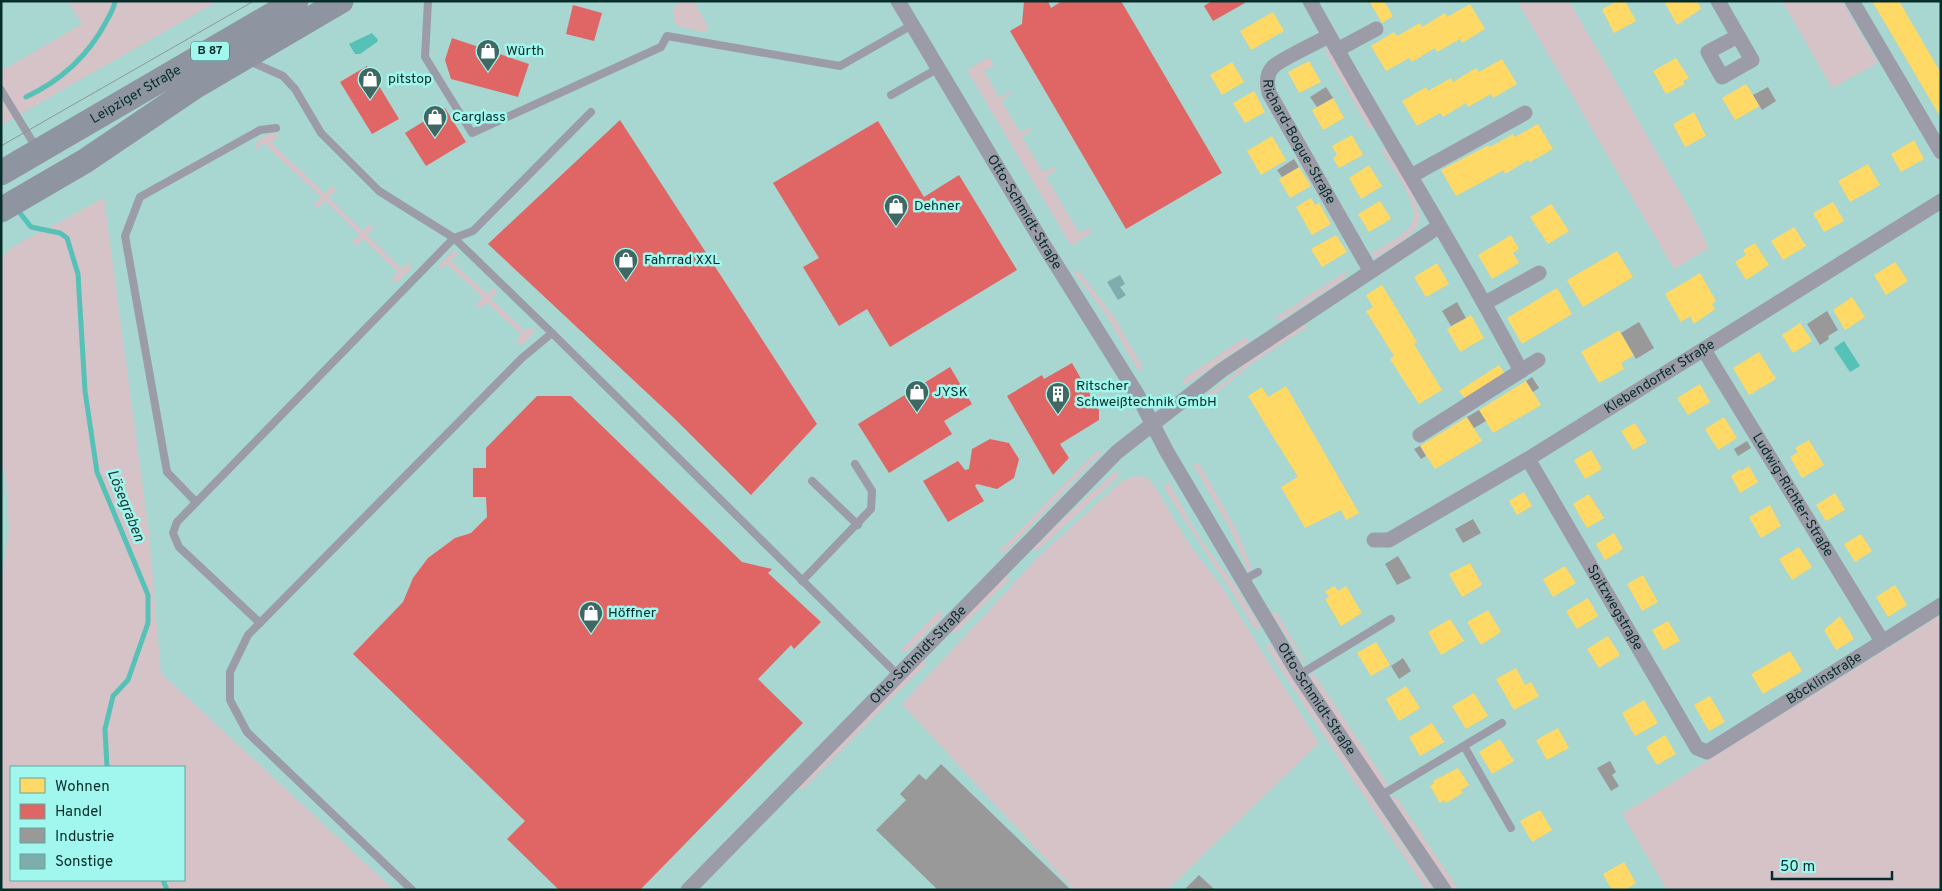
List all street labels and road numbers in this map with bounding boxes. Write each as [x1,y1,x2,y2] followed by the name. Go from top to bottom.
[191,41,229,60] road number: B 87
[87,61,184,128] street label: Leipziger Straße
[1259,79,1339,207] street label: Richard-Bogue-Straße
[983,151,1066,273] street label: Otto-Schmidt-Straße
[1601,336,1718,418] street label: Klebendorfer Straße
[1748,430,1837,560] street label: Ludwig-Richter-Straße
[1583,562,1647,653] street label: Spitzwegstraße
[866,602,970,708] street label: Otto-Schmidt-Straße
[1273,640,1359,759] street label: Otto-Schmidt-Straße
[1783,648,1865,708] street label: Böcklinstraße

